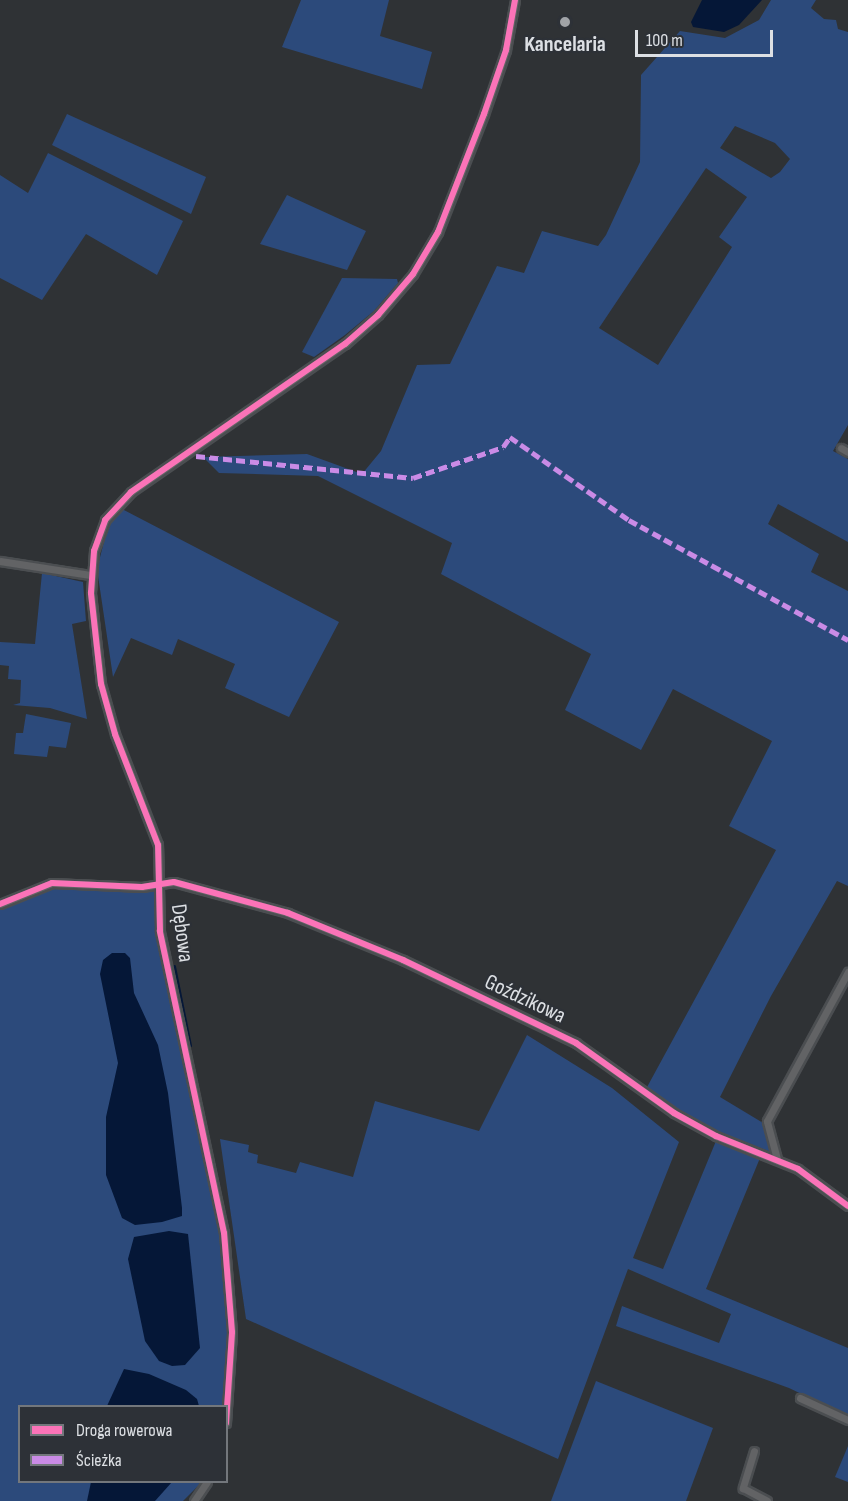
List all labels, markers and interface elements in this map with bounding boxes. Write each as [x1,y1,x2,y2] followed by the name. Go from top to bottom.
[558,15,572,29] marker: Kancelaria
[638,18,776,56] scale bar
[646,30,683,51] text: 100 m
[524,32,606,58] place label: Kancelaria
[165,902,199,964] street label: Dębowa
[480,969,570,1029] street label: Goździkowa
[18,1405,228,1483] legend
[76,1420,173,1441] text: Droga rowerowa
[76,1450,122,1471] text: Ścieżka

